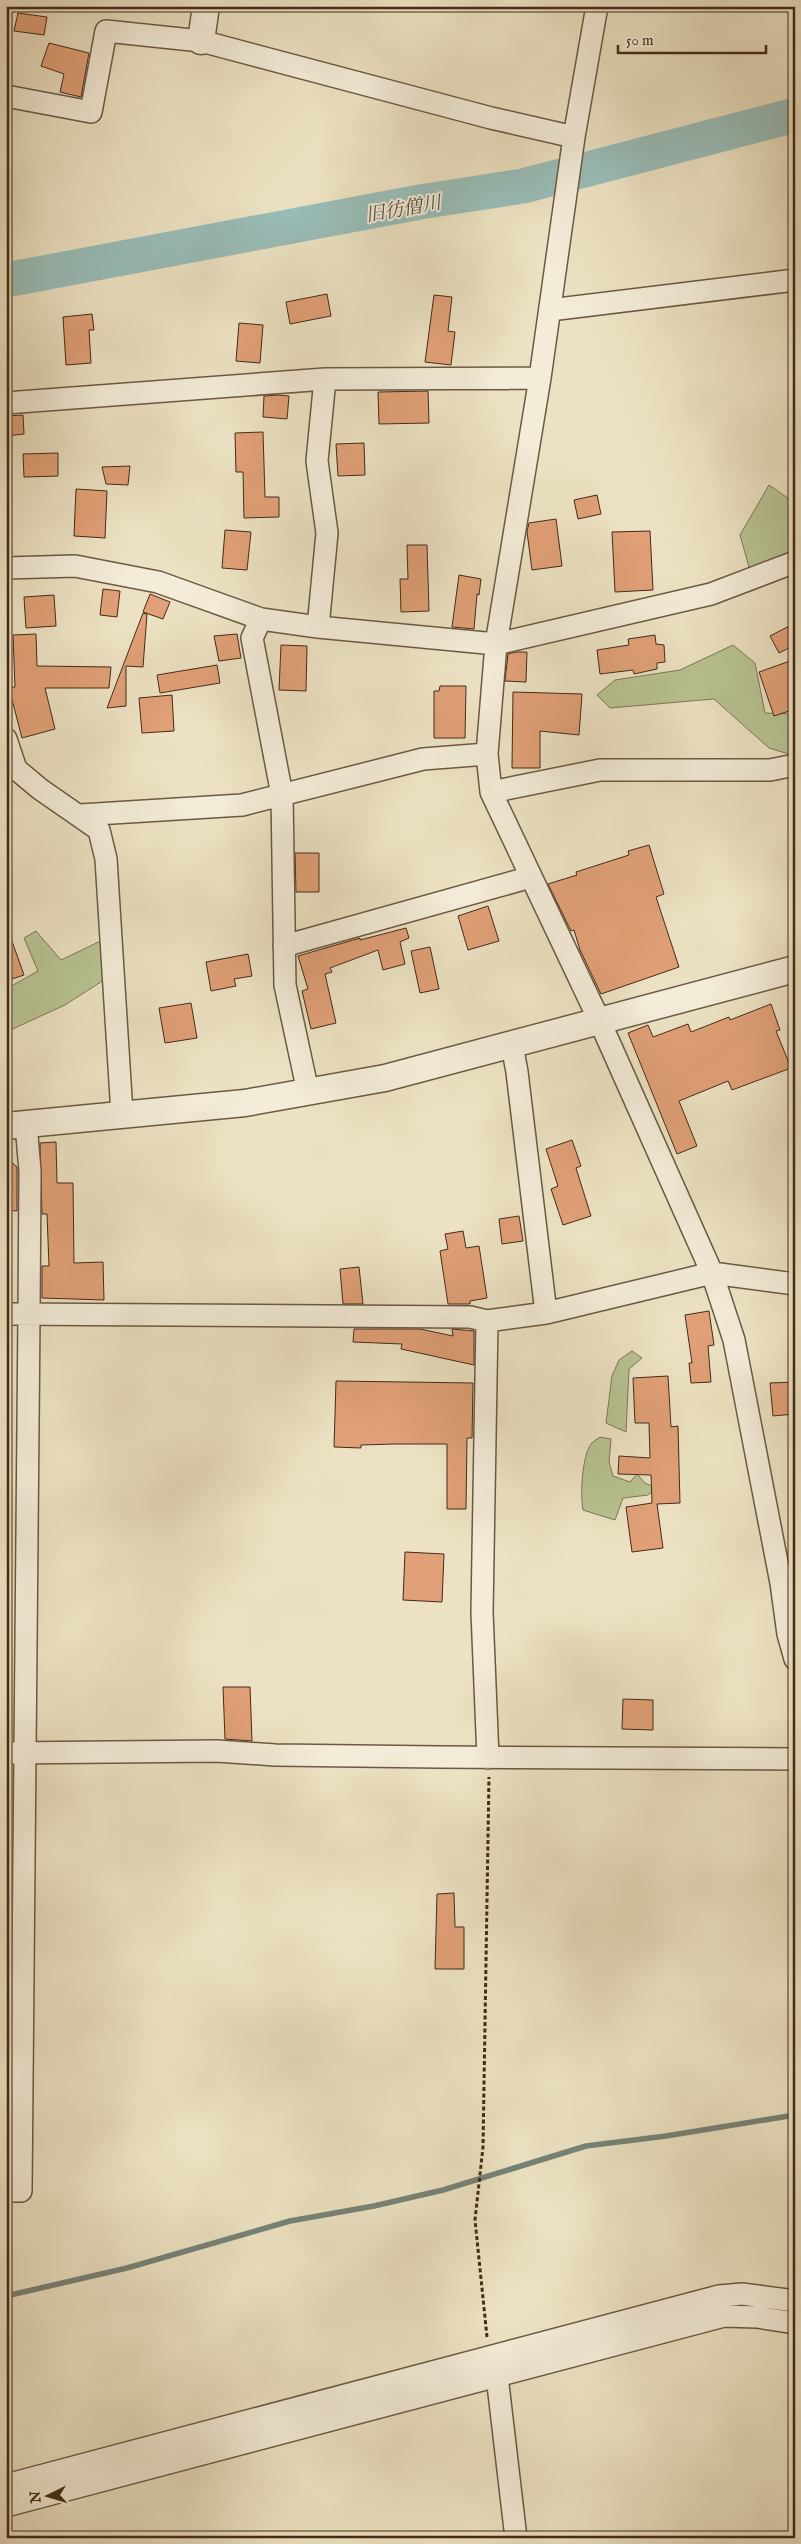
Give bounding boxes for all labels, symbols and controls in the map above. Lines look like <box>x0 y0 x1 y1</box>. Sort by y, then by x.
scale bar <box>618 22 766 54</box>
text: 50 m <box>626 31 654 50</box>
water label: 旧彷僧川 <box>364 191 445 228</box>
north arrow <box>22 2472 72 2522</box>
text: N <box>27 2490 46 2505</box>

